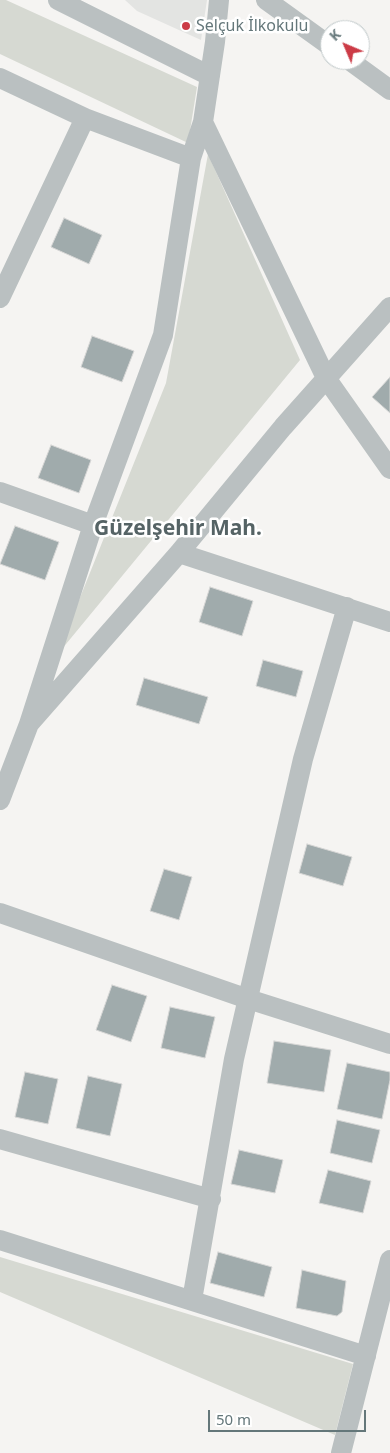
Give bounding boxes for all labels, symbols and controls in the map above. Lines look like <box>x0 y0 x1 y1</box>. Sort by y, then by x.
place label: Selçuk İlkokulu <box>196 16 308 36</box>
marker: Selçuk İlkokulu <box>180 20 192 32</box>
north arrow <box>320 20 370 70</box>
text: K <box>325 25 345 45</box>
district label: Güzelşehir Mah. <box>94 516 262 542</box>
scale bar <box>210 1400 368 1432</box>
text: 50 m <box>216 1409 251 1429</box>

